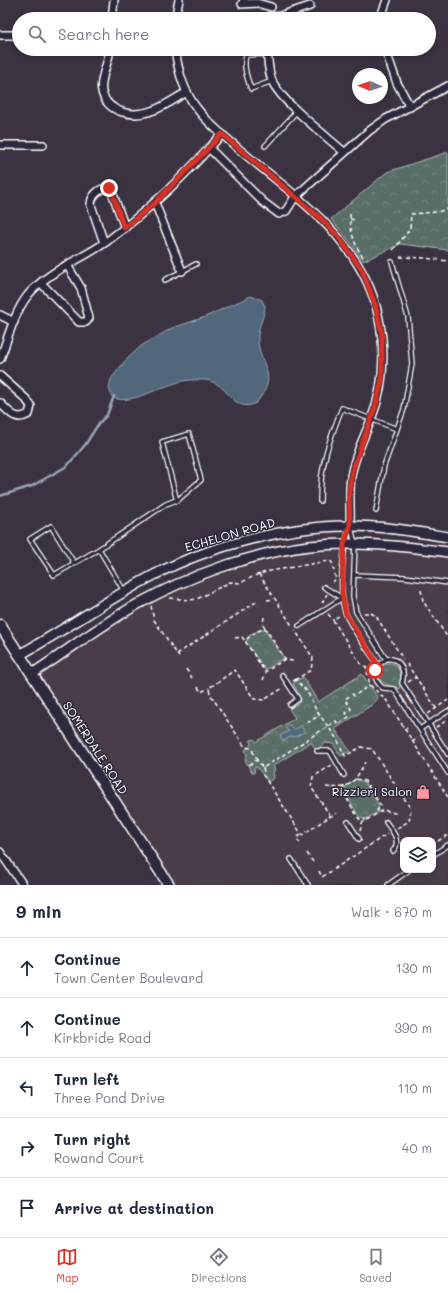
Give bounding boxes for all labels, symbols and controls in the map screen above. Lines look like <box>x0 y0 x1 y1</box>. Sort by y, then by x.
search box <box>12 12 436 56</box>
icon: search <box>26 23 48 45</box>
text: Search here <box>58 24 149 44</box>
north arrow <box>352 68 388 104</box>
route end <box>100 179 118 197</box>
street label: ECHELON ROAD <box>183 514 277 555</box>
route start <box>366 661 384 679</box>
street label: SOMERDALE ROAD <box>60 698 132 797</box>
place label: Rizzieri Salon <box>332 783 412 799</box>
shop icon: Rizzieri Salon <box>415 784 431 800</box>
map controls <box>400 837 436 873</box>
button: layers <box>400 837 436 873</box>
text: 9 min <box>16 900 61 922</box>
text: Walk · 670 m <box>351 903 432 920</box>
text: Continue <box>54 949 121 969</box>
icon: ahead <box>16 957 38 979</box>
text: 130 m <box>396 959 432 976</box>
text: Town Center Boulevard <box>54 969 203 986</box>
text: Continue <box>54 1009 121 1029</box>
icon: ahead <box>16 1017 38 1039</box>
text: 390 m <box>394 1019 432 1036</box>
text: Kirkbride Road <box>54 1029 151 1046</box>
text: Turn left <box>54 1069 119 1089</box>
icon: left <box>16 1077 38 1099</box>
text: 110 m <box>398 1079 432 1096</box>
text: Three Pond Drive <box>54 1089 165 1106</box>
text: Turn right <box>54 1129 131 1149</box>
icon: right <box>16 1137 38 1159</box>
text: 40 m <box>402 1139 432 1156</box>
text: Rowand Court <box>54 1149 144 1166</box>
icon: arrive <box>16 1197 38 1219</box>
text: Arrive at destination <box>54 1198 214 1218</box>
tab: Map <box>56 1246 79 1285</box>
tab: Directions <box>191 1246 247 1285</box>
tab: Saved <box>359 1246 392 1285</box>

